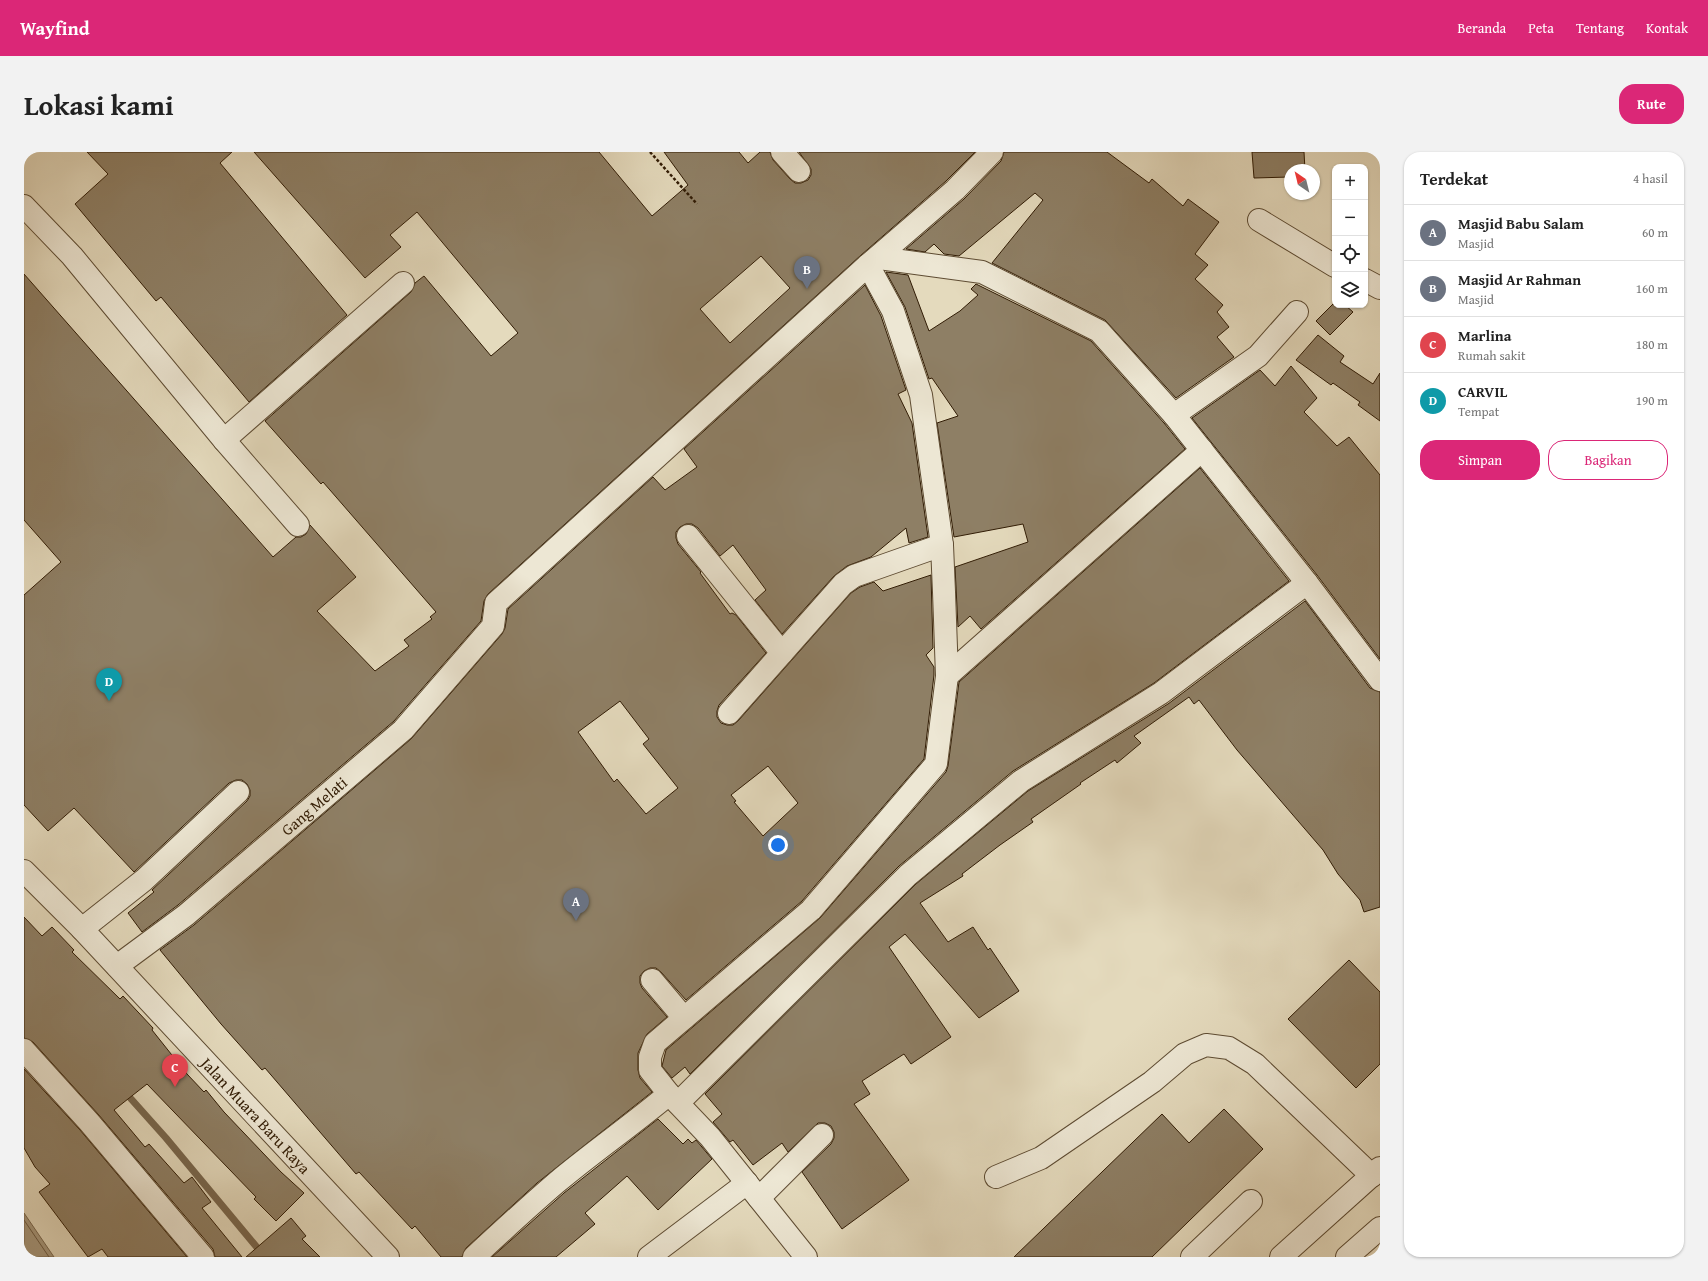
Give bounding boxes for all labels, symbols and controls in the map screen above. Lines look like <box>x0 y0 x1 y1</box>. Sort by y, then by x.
text: Wayfind <box>20 14 90 42</box>
text: Beranda <box>1458 18 1506 38</box>
text: Peta <box>1528 18 1554 38</box>
text: Tentang <box>1576 18 1624 38</box>
text: Kontak <box>1646 18 1688 38</box>
text: Lokasi kami <box>24 84 174 125</box>
button: Rute <box>1619 84 1684 124</box>
north arrow <box>1284 164 1320 200</box>
map controls <box>1332 164 1368 308</box>
button: + <box>1332 164 1368 200</box>
text: Terdekat <box>1420 166 1488 191</box>
text: 4 hasil <box>1633 169 1668 188</box>
button: − <box>1332 200 1368 236</box>
text: Masjid Babu Salam <box>1458 213 1584 234</box>
text: A <box>1429 223 1437 242</box>
text: 60 m <box>1642 223 1668 242</box>
text: Masjid <box>1458 234 1494 253</box>
button: locate <box>1332 236 1368 272</box>
pin: B <box>794 256 820 289</box>
text: Masjid Ar Rahman <box>1458 269 1581 290</box>
button: layers <box>1332 272 1368 308</box>
text: B <box>1429 279 1437 298</box>
text: 160 m <box>1636 279 1668 298</box>
text: Masjid <box>1458 290 1494 309</box>
text: Marlina <box>1458 325 1511 346</box>
text: C <box>1429 335 1437 354</box>
text: 180 m <box>1636 335 1668 354</box>
text: Rumah sakit <box>1458 346 1526 365</box>
text: CARVIL <box>1458 381 1507 402</box>
text: D <box>1429 391 1437 410</box>
text: 190 m <box>1636 391 1668 410</box>
text: Tempat <box>1458 402 1499 421</box>
button: Simpan <box>1420 440 1540 480</box>
button: Bagikan <box>1548 440 1668 480</box>
pin: D <box>96 668 122 701</box>
street label: Gang Melati <box>276 770 353 841</box>
your location <box>768 835 788 855</box>
pin: A <box>563 888 589 921</box>
street label: Jalan Muara Baru Raya <box>194 1050 317 1179</box>
pin: C <box>162 1054 188 1087</box>

